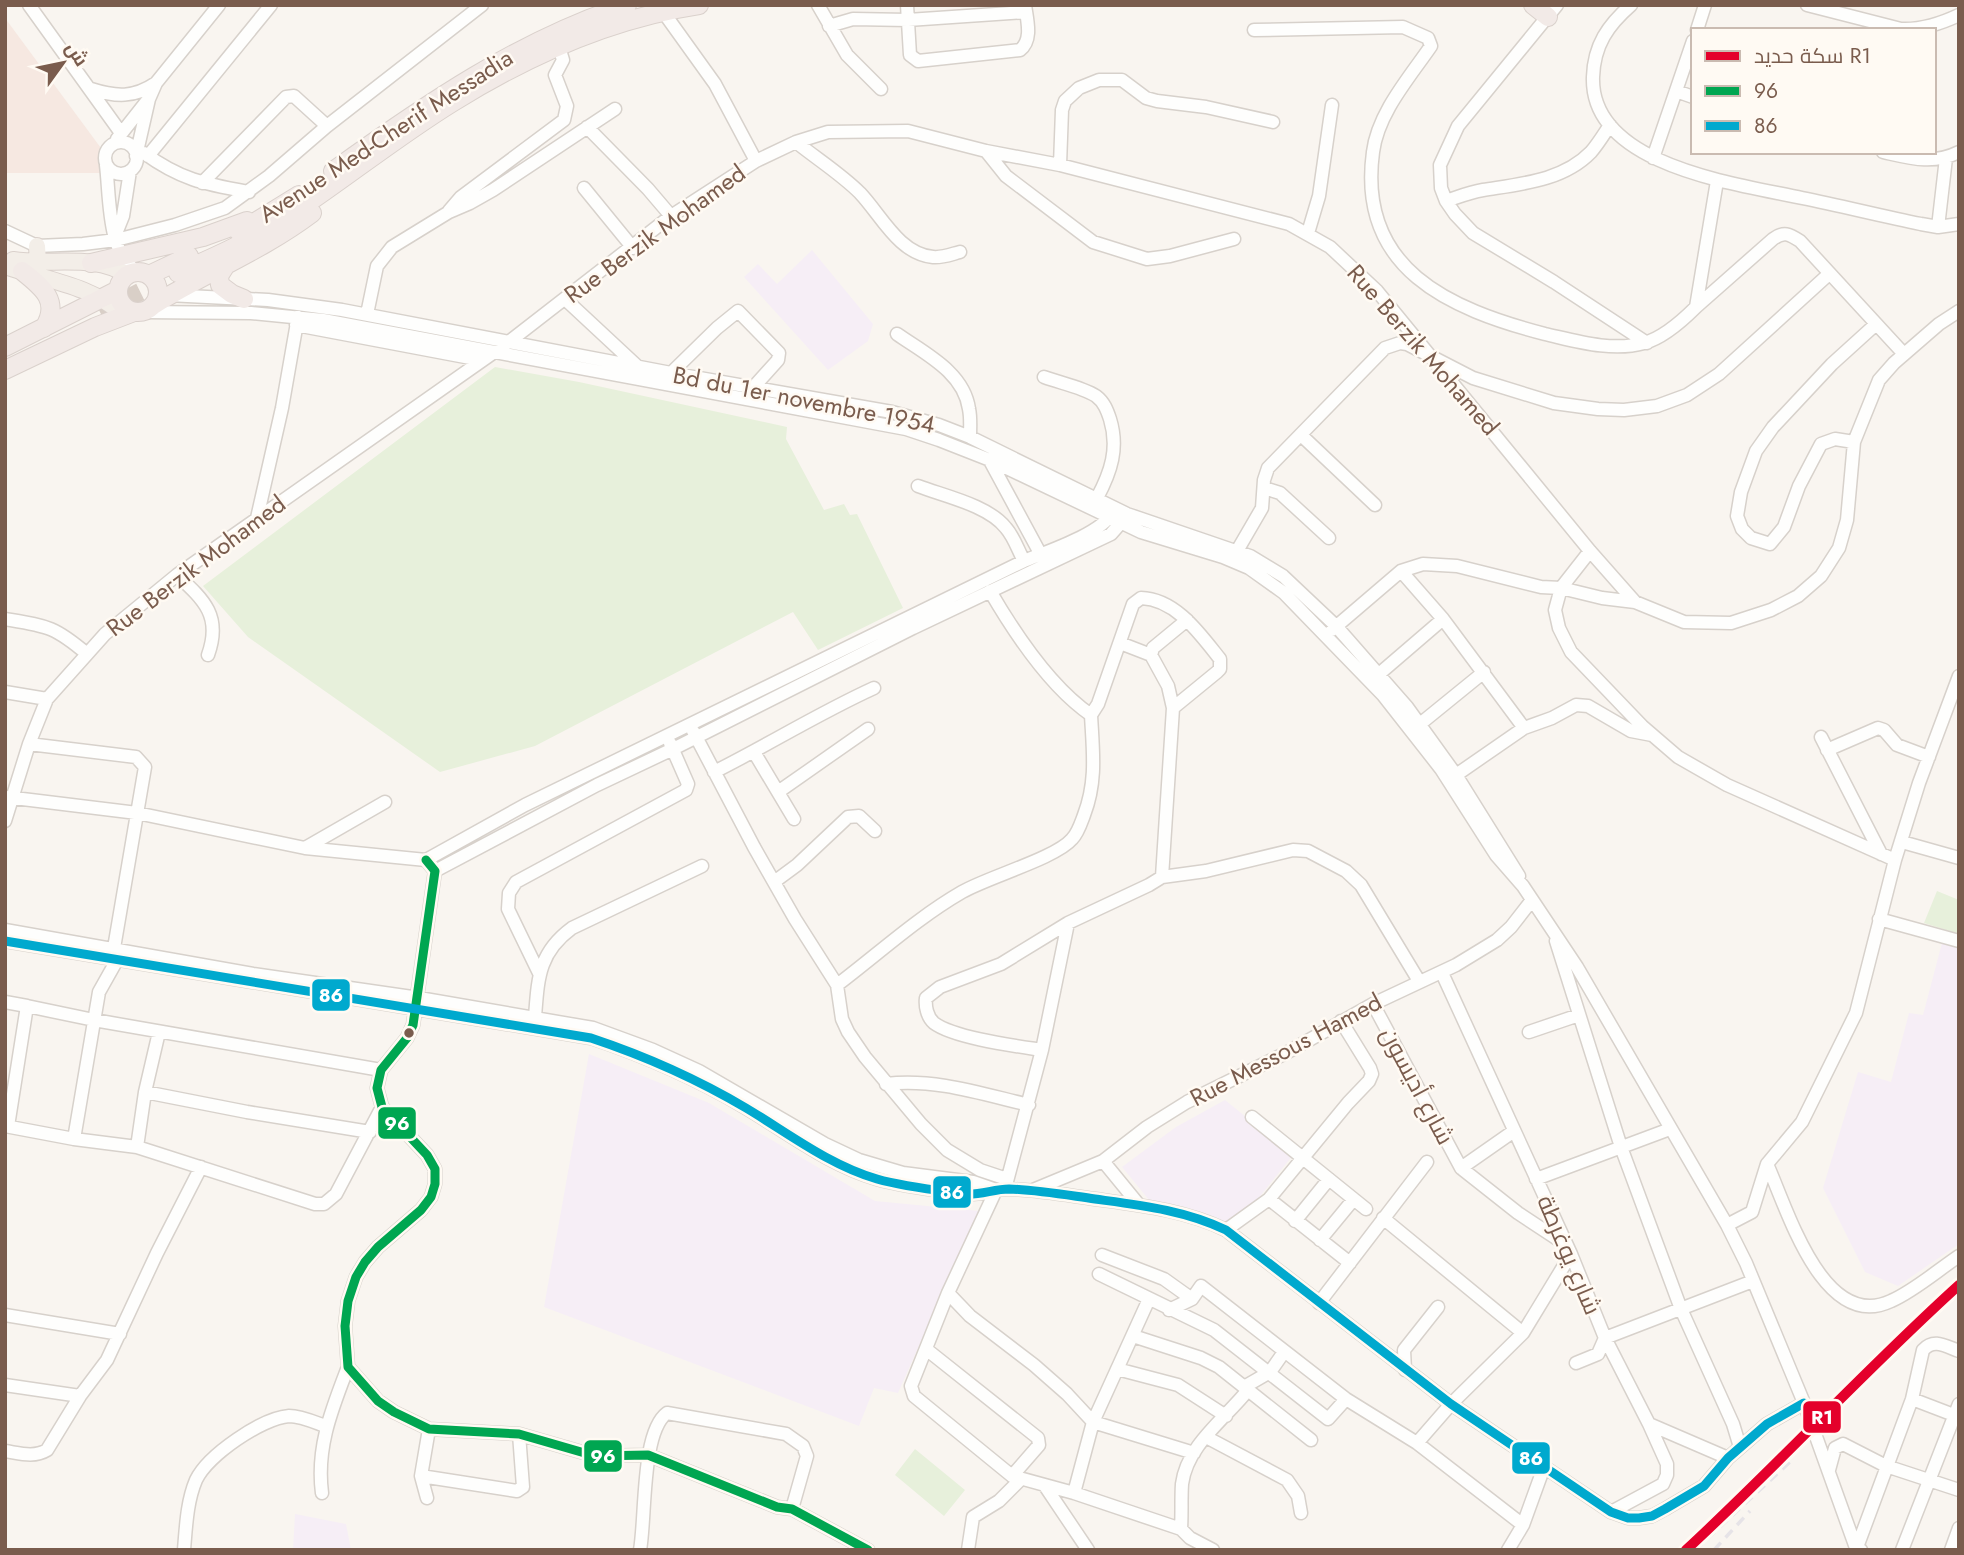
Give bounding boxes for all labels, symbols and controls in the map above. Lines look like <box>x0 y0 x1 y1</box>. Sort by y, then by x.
north arrow <box>28 28 98 98</box>
legend <box>1691 28 1936 154</box>
text: ش <box>59 36 95 72</box>
street label: Avenue Med-Cherif Messadia <box>252 40 520 231</box>
text: سكة حديد R1 <box>1754 41 1871 71</box>
text: 96 <box>1754 76 1778 106</box>
text: 86 <box>1754 111 1778 141</box>
street label: Rue Berzik Mohamed <box>557 156 753 311</box>
street label: Rue Berzik Mohamed <box>1339 256 1508 443</box>
street label: Bd du 1er novembre 1954 <box>670 357 938 442</box>
street label: Rue Berzik Mohamed <box>99 486 293 645</box>
line badge: 86 <box>311 978 351 1012</box>
text: 86 <box>319 982 343 1009</box>
street label: Rue Messous Hamed <box>1184 984 1388 1115</box>
street label: شارع أديسون <box>1372 1021 1463 1151</box>
unlabelled marker <box>402 1026 416 1040</box>
line badge: 96 <box>377 1106 417 1140</box>
text: 96 <box>384 1110 410 1137</box>
line badge: 86 <box>932 1175 972 1209</box>
text: 86 <box>940 1179 964 1206</box>
street label: شارع يوغرطة <box>1529 1189 1610 1320</box>
line badge: R1 <box>1802 1400 1842 1434</box>
text: R1 <box>1811 1404 1833 1431</box>
line badge: 96 <box>583 1439 623 1473</box>
line badge: 86 <box>1511 1441 1551 1475</box>
text: 96 <box>590 1443 616 1470</box>
text: 86 <box>1519 1445 1543 1472</box>

